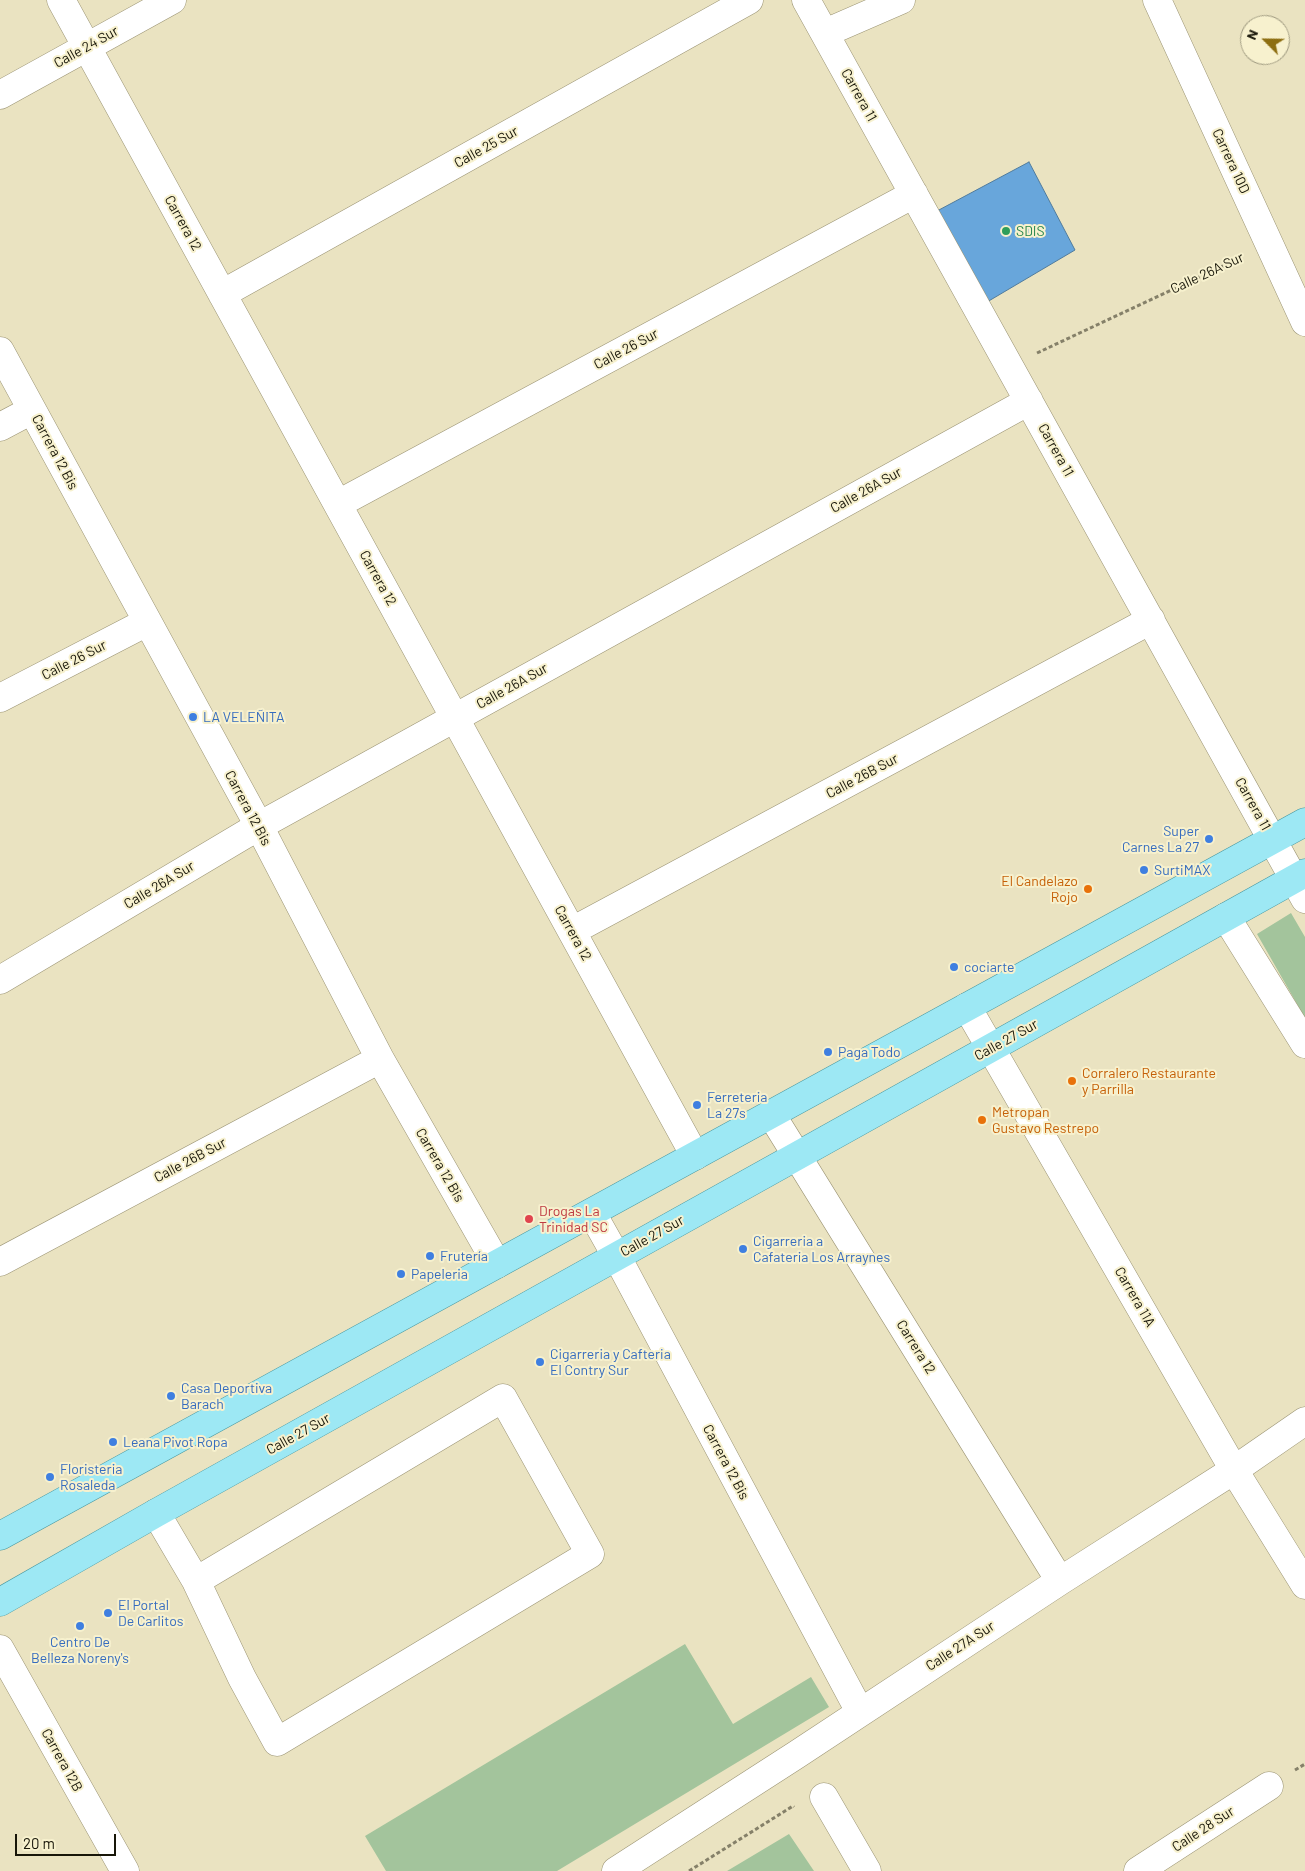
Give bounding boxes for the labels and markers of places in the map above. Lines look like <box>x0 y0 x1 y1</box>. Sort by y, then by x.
place label: SDIS <box>1016 223 1045 239</box>
marker: SDIS <box>1000 225 1012 237</box>
place label: LA VELEÑITA <box>203 709 285 725</box>
marker: LA VELEÑITA <box>187 711 199 723</box>
place label: Super Carnes La 27 <box>1122 823 1199 856</box>
marker: Super Carnes La 27 <box>1203 833 1215 845</box>
place label: SurtiMAX <box>1154 862 1210 878</box>
marker: SurtiMAX <box>1138 864 1150 876</box>
place label: El Candelazo Rojo <box>1001 873 1078 906</box>
marker: El Candelazo Rojo <box>1082 883 1094 895</box>
place label: cociarte <box>964 959 1015 975</box>
marker: cociarte <box>948 961 960 973</box>
place label: Paga Todo <box>838 1044 901 1060</box>
marker: Paga Todo <box>822 1046 834 1058</box>
place label: Corralero Restaurante y Parrilla <box>1082 1065 1216 1098</box>
marker: Corralero Restaurante y Parrilla <box>1066 1075 1078 1087</box>
place label: Ferreteria La 27s <box>707 1089 768 1122</box>
marker: Ferreteria La 27s <box>691 1099 703 1111</box>
place label: Metropan Gustavo Restrepo <box>992 1104 1099 1136</box>
marker: Metropan Gustavo Restrepo <box>976 1114 988 1126</box>
place label: Drogas La Trinidad SC <box>539 1203 608 1236</box>
marker: Drogas La Trinidad SC <box>523 1213 535 1225</box>
place label: Cigarreria a Cafateria Los Arraynes <box>753 1233 890 1266</box>
marker: Cigarreria a Cafateria Los Arraynes <box>737 1243 749 1255</box>
place label: Frutería <box>440 1248 488 1264</box>
marker: Frutería <box>424 1250 436 1262</box>
place label: Papeleria <box>411 1266 468 1282</box>
marker: Papeleria <box>395 1268 407 1280</box>
place label: Cigarreria y Cafteria El Contry Sur <box>550 1346 671 1378</box>
marker: Cigarreria y Cafteria El Contry Sur <box>534 1356 546 1368</box>
place label: Casa Deportiva Barach <box>181 1380 272 1412</box>
marker: Casa Deportiva Barach <box>165 1390 177 1402</box>
place label: Leana Pivot Ropa <box>123 1434 228 1450</box>
marker: Leana Pivot Ropa <box>107 1436 119 1448</box>
place label: Floristeria Rosaleda <box>60 1461 122 1494</box>
marker: Floristeria Rosaleda <box>44 1471 56 1483</box>
place label: El Portal De Carlitos <box>118 1597 184 1630</box>
marker: El Portal De Carlitos <box>102 1607 114 1619</box>
marker: Centro De Belleza Noreny's <box>74 1620 86 1632</box>
place label: Centro De Belleza Noreny's <box>31 1634 129 1666</box>

